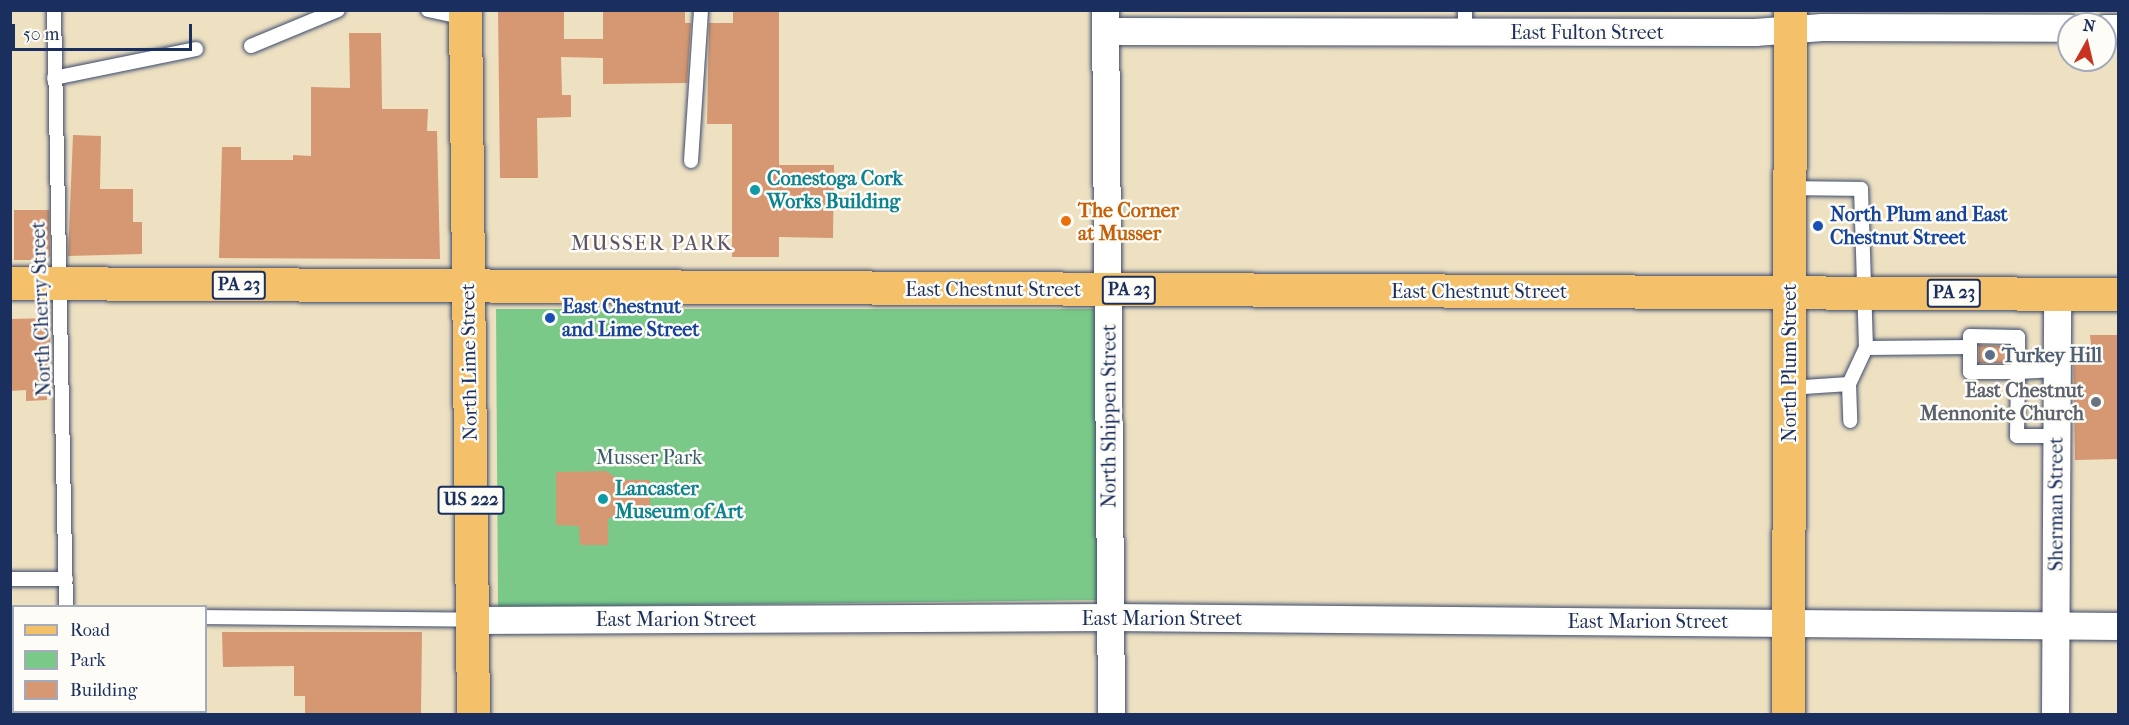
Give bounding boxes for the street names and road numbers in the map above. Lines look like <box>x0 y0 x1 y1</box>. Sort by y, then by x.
street label: East Fulton Street <box>1510 20 1664 44</box>
street label: North Cherry Street <box>26 221 56 397</box>
road number: PA 23 <box>210 270 268 300</box>
road number: PA 23 <box>1100 275 1158 305</box>
street label: East Chestnut Street <box>905 277 1081 301</box>
road number: PA 23 <box>1926 278 1982 308</box>
street label: East Chestnut Street <box>1391 279 1567 303</box>
street label: North Lime Street <box>456 283 482 441</box>
street label: North Plum Street <box>1777 284 1801 442</box>
street label: North Shippen Street <box>1097 324 1121 508</box>
street label: Sherman Street <box>2044 437 2068 571</box>
road number: US 222 <box>436 485 506 515</box>
street label: East Marion Street <box>1082 606 1242 630</box>
street label: East Marion Street <box>596 607 756 631</box>
street label: East Marion Street <box>1568 609 1728 633</box>

